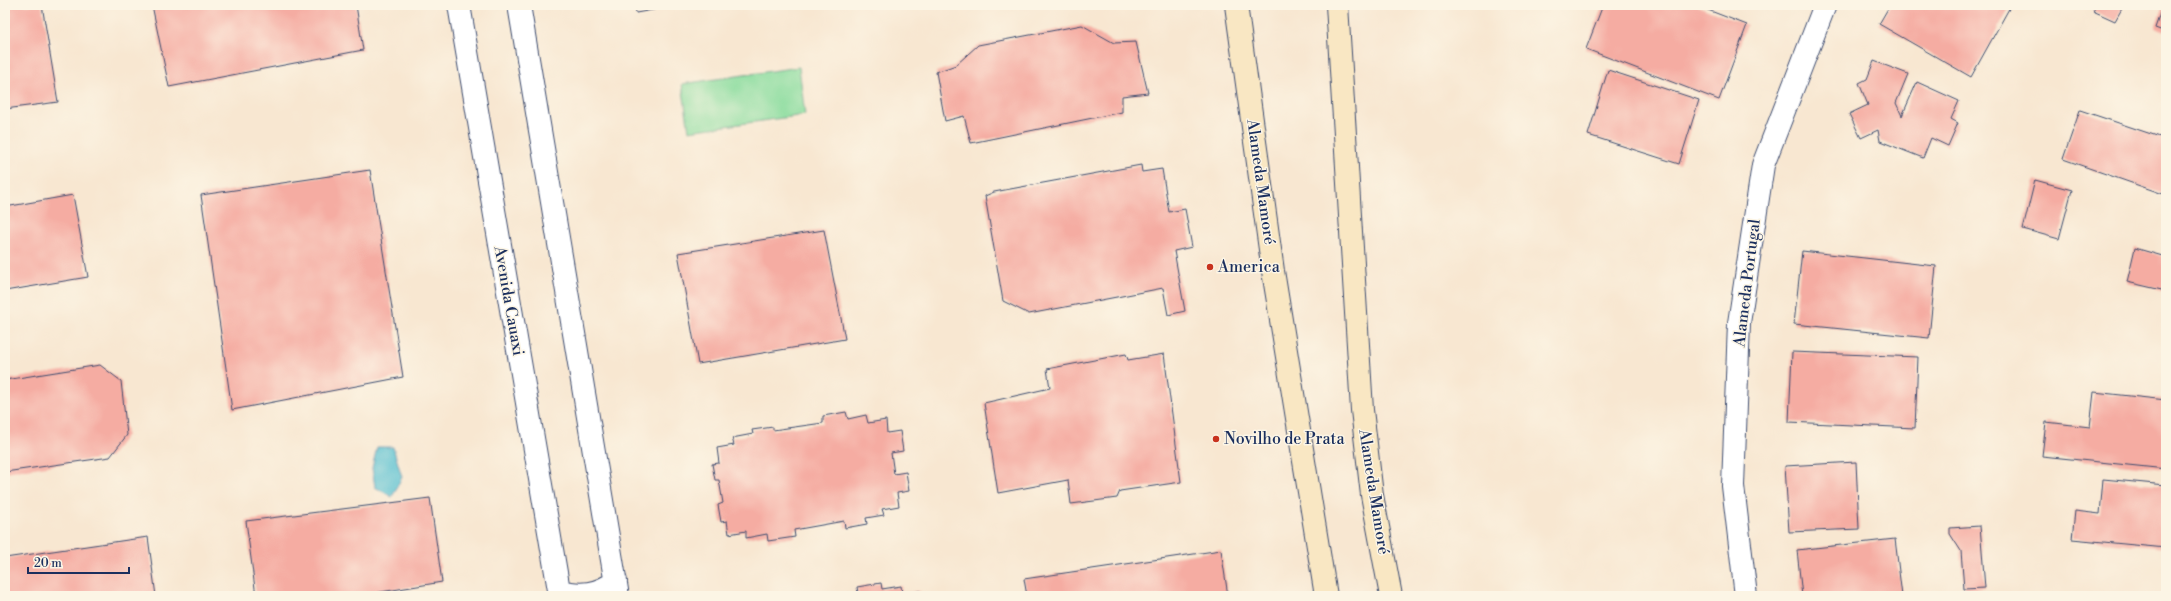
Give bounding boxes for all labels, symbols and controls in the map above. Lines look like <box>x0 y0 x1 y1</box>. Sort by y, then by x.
street label: Alameda Mamoré <box>1242 117 1280 246</box>
street label: Alameda Portugal <box>1729 218 1765 349</box>
street label: Avenida Cauaxi <box>489 244 528 357</box>
place label: America <box>1217 257 1281 277</box>
marker: America <box>1205 262 1215 272</box>
street label: Alameda Mamoré <box>1354 427 1394 556</box>
place label: Novilho de Prata <box>1224 429 1345 449</box>
marker: Novilho de Prata <box>1211 434 1221 444</box>
scale bar <box>28 549 129 575</box>
text: 20 m <box>34 556 62 571</box>

